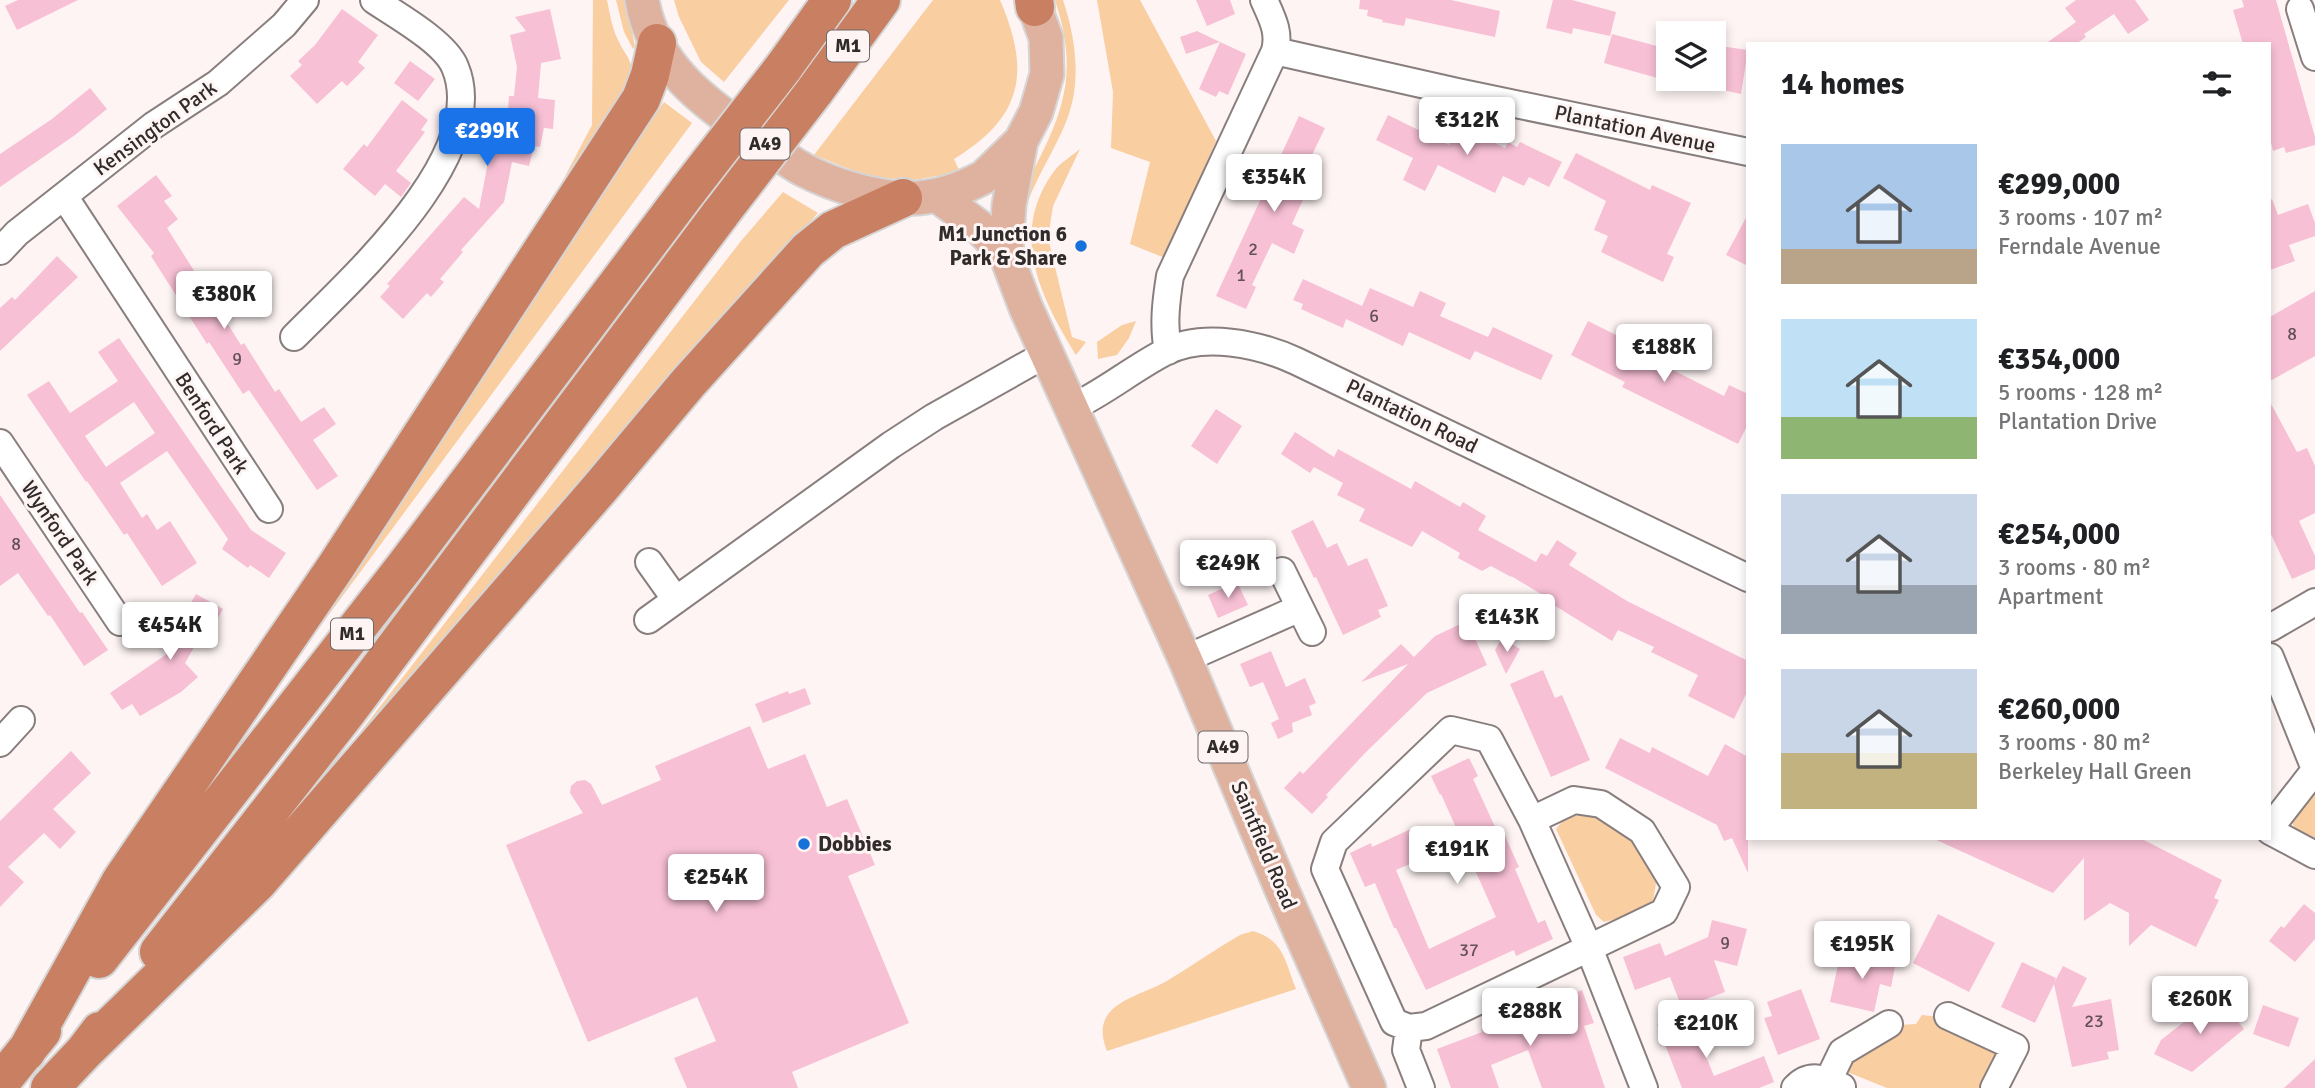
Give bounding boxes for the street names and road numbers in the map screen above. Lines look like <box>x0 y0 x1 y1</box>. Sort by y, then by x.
road number: M1 <box>827 30 869 61</box>
street label: Kensington Park <box>88 74 222 181</box>
street label: Plantation Avenue <box>1552 99 1718 159</box>
road number: A49 <box>740 128 790 160</box>
street label: Benford Park <box>169 367 255 479</box>
street label: Plantation Road <box>1342 373 1482 459</box>
street label: Wynford Park <box>16 476 105 591</box>
road number: M1 <box>331 618 373 650</box>
road number: A49 <box>1198 732 1248 762</box>
street label: Saintfield Road <box>1225 777 1303 913</box>

